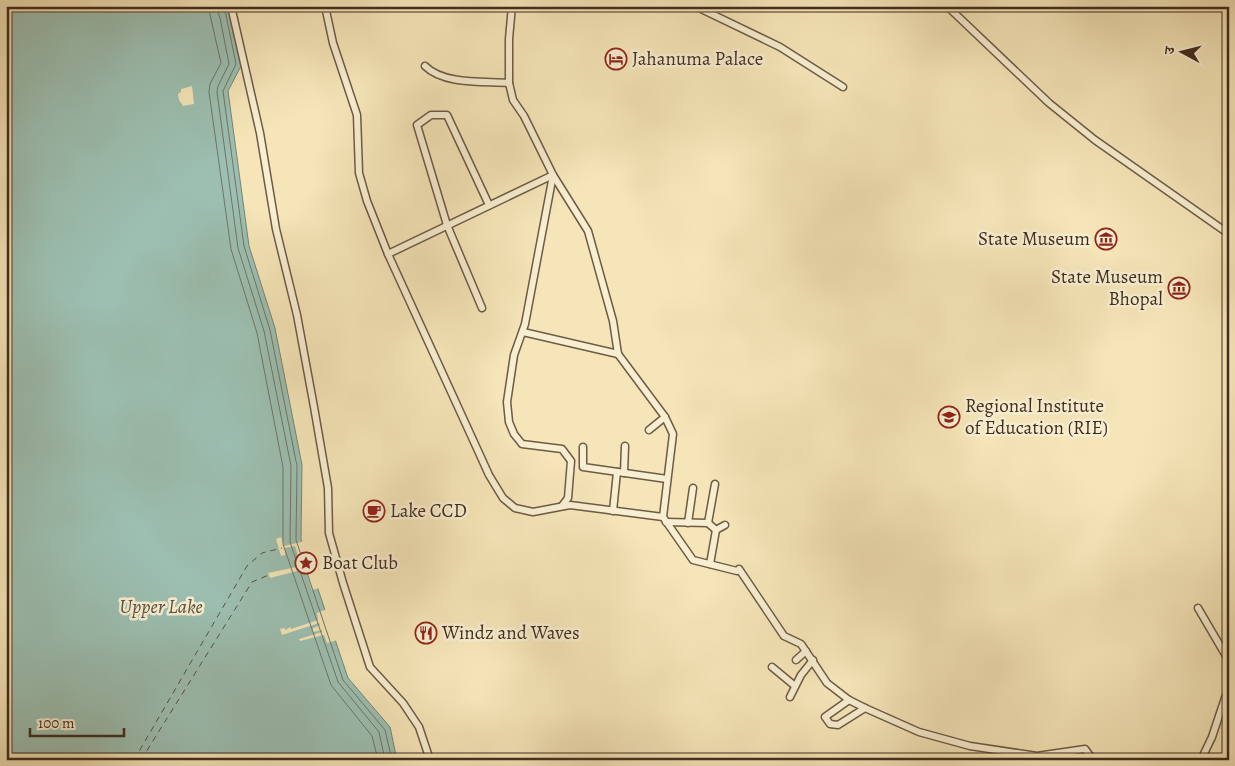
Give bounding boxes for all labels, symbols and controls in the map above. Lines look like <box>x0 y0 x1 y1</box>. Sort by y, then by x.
north arrow <box>1158 28 1208 78</box>
text: उ <box>1160 45 1180 56</box>
place label: Jahanuma Palace <box>632 46 763 72</box>
hotel icon: Jahanuma Palace <box>604 47 628 71</box>
place label: State Museum <box>978 226 1090 252</box>
museum icon: State Museum <box>1094 227 1118 251</box>
place label: State Museum Bhopal <box>1051 264 1163 312</box>
museum icon: State Museum Bhopal <box>1167 276 1191 300</box>
place label: Regional Institute of Education (RIE) <box>965 393 1108 441</box>
school or university icon: Regional Institute of Education (RIE) <box>937 405 961 429</box>
place label: Lake CCD <box>390 498 467 524</box>
cafe icon: Lake CCD <box>362 499 386 523</box>
place label: Boat Club <box>322 550 398 576</box>
place icon: Boat Club <box>294 551 318 575</box>
water label: Upper Lake <box>119 593 203 620</box>
place label: Windz and Waves <box>441 620 580 646</box>
restaurant icon: Windz and Waves <box>414 621 438 645</box>
scale bar <box>30 706 124 738</box>
text: 100 m <box>38 713 75 733</box>

